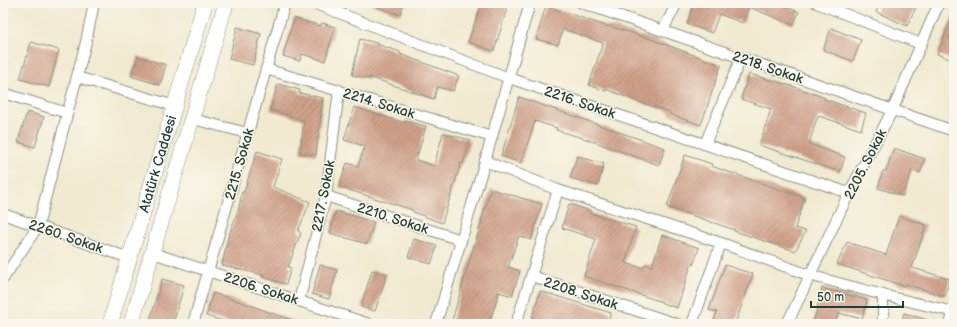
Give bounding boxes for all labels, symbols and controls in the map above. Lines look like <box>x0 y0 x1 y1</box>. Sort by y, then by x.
street label: 2218. Sokak <box>730 47 806 88</box>
street label: 2216. Sokak <box>542 82 618 123</box>
street label: 2214. Sokak <box>341 84 417 123</box>
street label: Atatürk Caddesi <box>135 113 180 215</box>
street label: 2215. Sokak <box>221 126 258 202</box>
street label: 2205. Sokak <box>840 126 891 202</box>
street label: 2217. Sokak <box>308 159 339 233</box>
street label: 2210. Sokak <box>355 199 431 238</box>
street label: 2260. Sokak <box>26 216 105 257</box>
street label: 2206. Sokak <box>221 268 300 309</box>
street label: 2208. Sokak <box>542 273 620 313</box>
scale bar <box>811 283 903 309</box>
text: 50 m <box>817 290 844 305</box>

